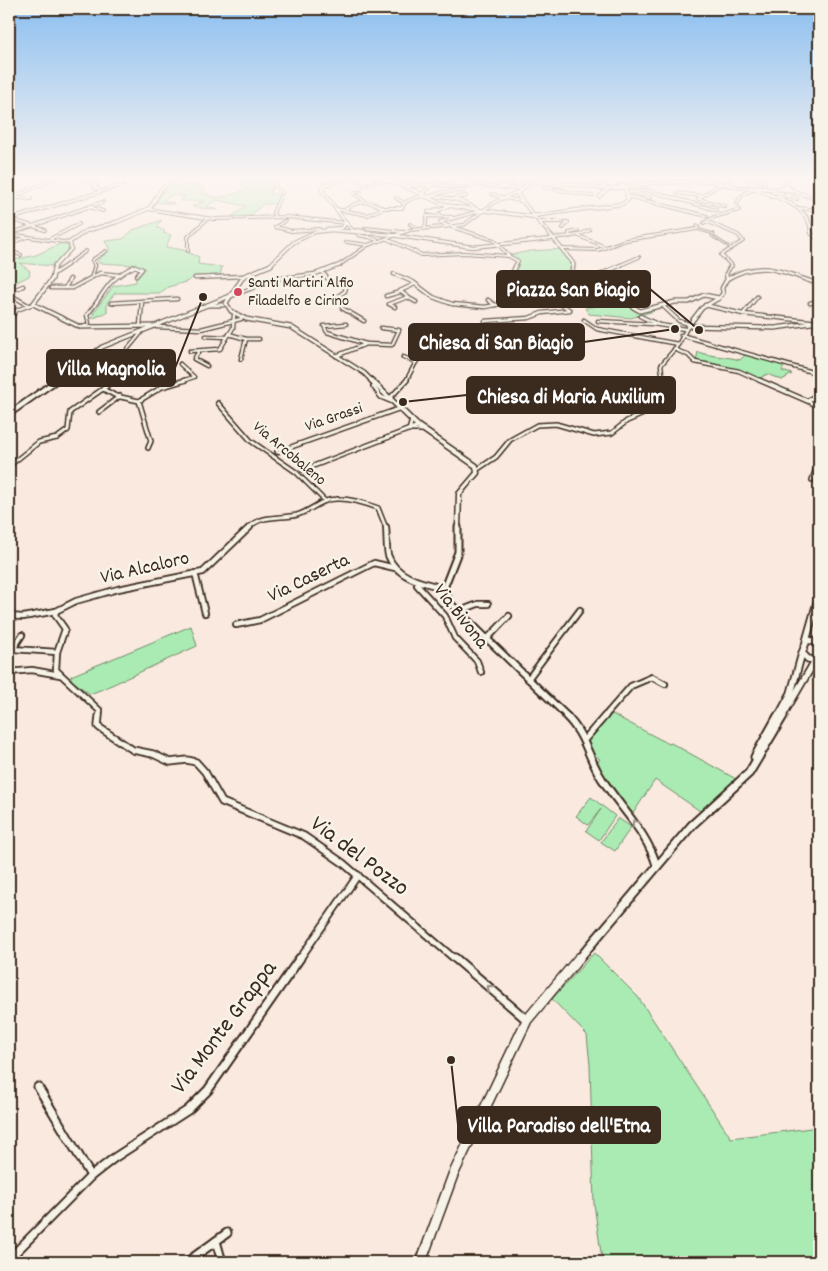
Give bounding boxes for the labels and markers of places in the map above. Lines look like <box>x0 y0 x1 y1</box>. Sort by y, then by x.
callout: Piazza San Biagio <box>497 271 650 307</box>
place label: Santi Martiri Alfio Filadelfo e Cirino <box>248 272 354 313</box>
marker: Santi Martiri Alfio Filadelfo e Cirino <box>232 286 244 298</box>
callout: Chiesa di San Biagio <box>409 324 584 360</box>
callout: Villa Magnolia <box>47 350 175 386</box>
callout: Chiesa di Maria Auxilium <box>467 377 675 413</box>
callout: Villa Paradiso dell'Etna <box>458 1107 660 1143</box>

